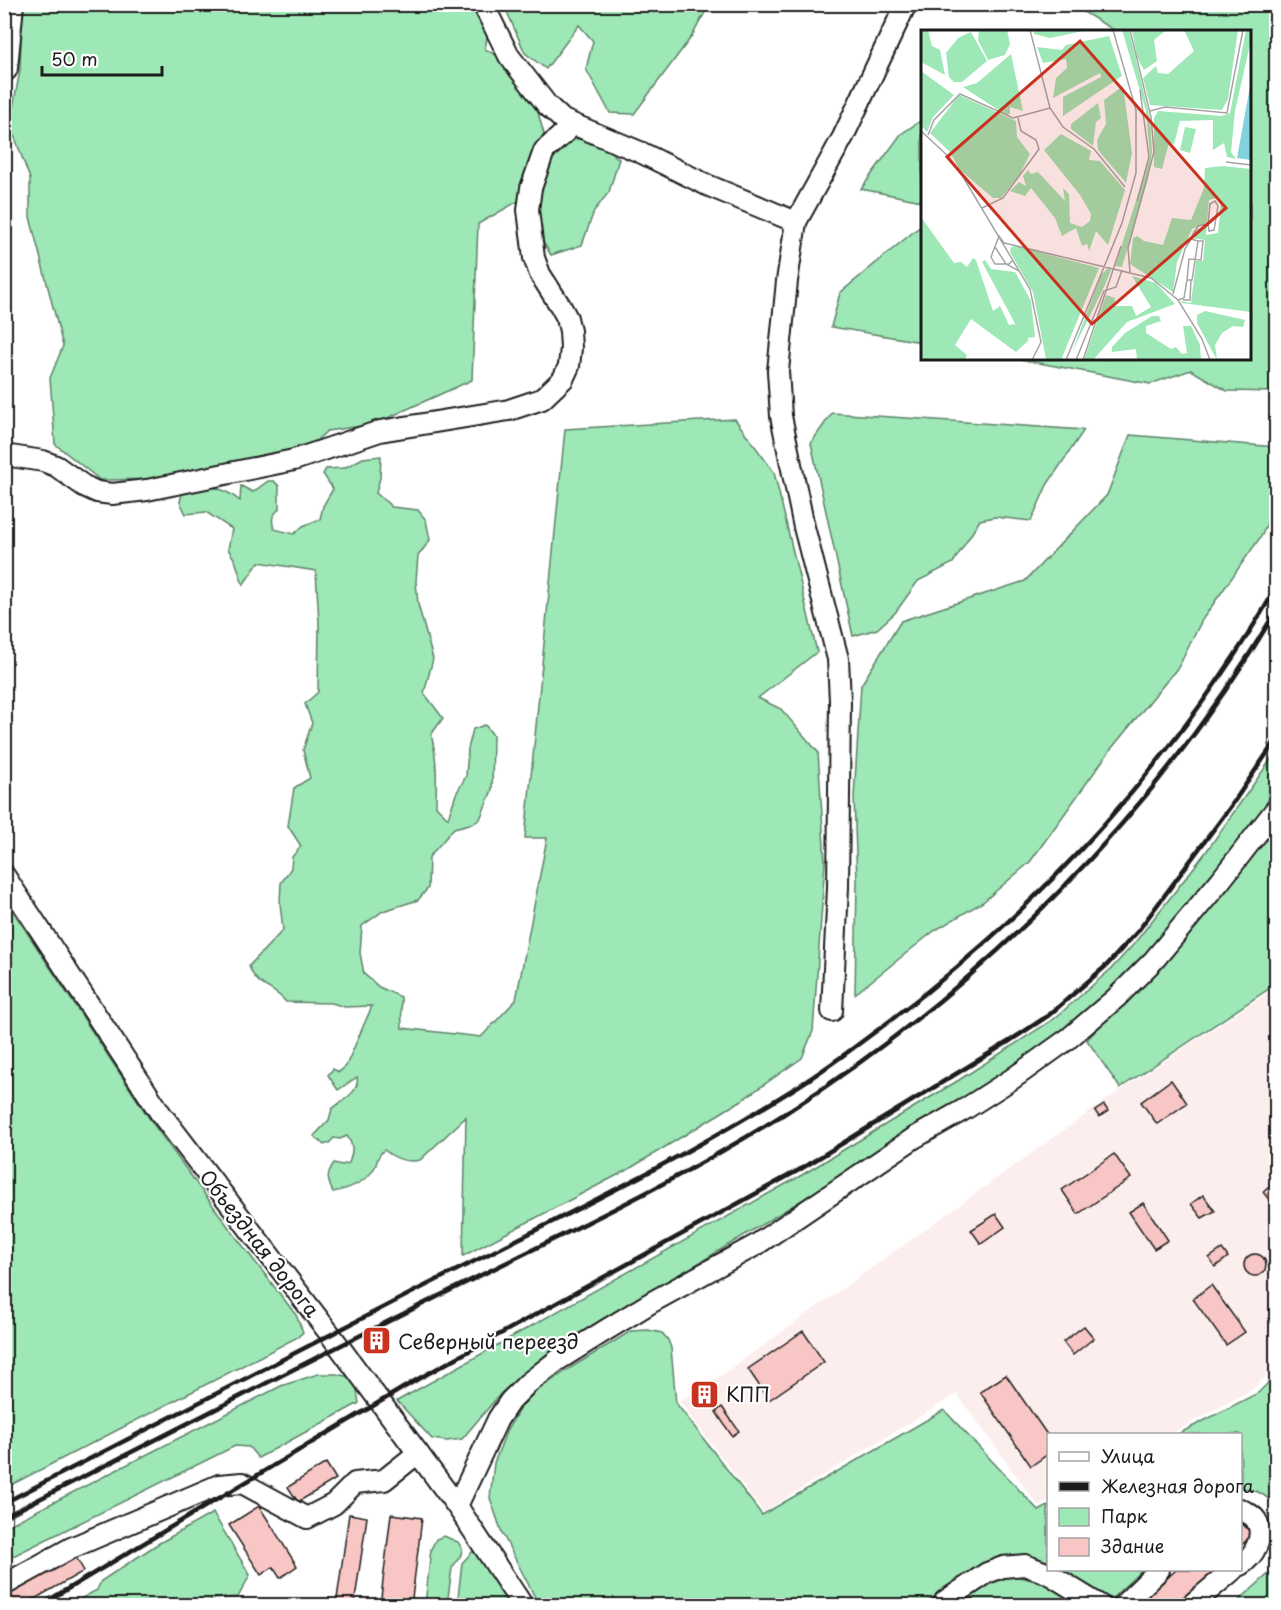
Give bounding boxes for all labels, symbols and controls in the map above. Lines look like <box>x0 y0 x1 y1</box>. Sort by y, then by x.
inset map <box>921 30 1251 360</box>
scale bar <box>42 39 162 77</box>
text: 50 m <box>51 45 98 72</box>
street label: Объездная дорога <box>193 1163 328 1324</box>
building icon: Северный переезд <box>361 1325 393 1357</box>
place label: Северный переезд <box>398 1326 579 1356</box>
building icon: КПП <box>689 1378 721 1410</box>
place label: КПП <box>726 1379 770 1409</box>
legend <box>1047 1433 1242 1571</box>
text: Улица <box>1101 1442 1155 1469</box>
text: Железная дорога <box>1101 1472 1255 1499</box>
text: Парк <box>1101 1502 1148 1529</box>
text: Здание <box>1101 1532 1164 1559</box>

